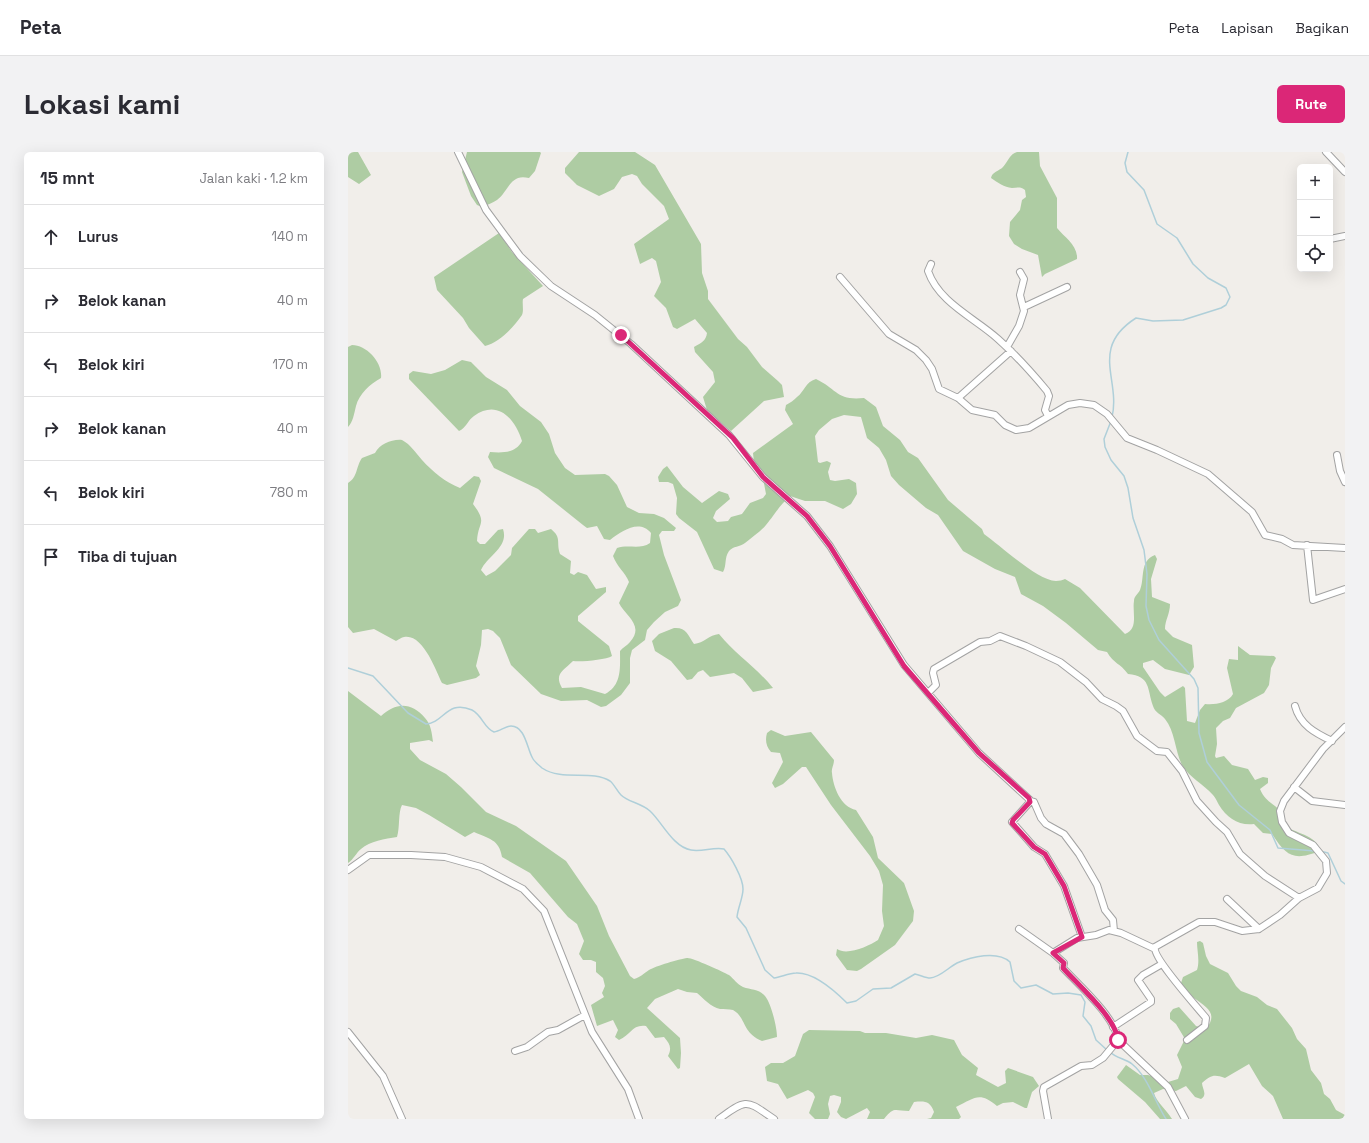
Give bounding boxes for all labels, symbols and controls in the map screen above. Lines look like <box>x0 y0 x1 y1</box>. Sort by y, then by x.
text: Peta <box>20 15 62 40</box>
text: Peta <box>1169 19 1199 37</box>
text: Lapisan <box>1221 19 1273 37</box>
text: Bagikan <box>1295 19 1349 37</box>
button: Rute <box>1277 85 1345 123</box>
text: Lokasi kami <box>24 86 180 122</box>
map controls <box>1297 164 1333 272</box>
button: + <box>1297 164 1333 200</box>
text: 15 mnt <box>40 167 95 189</box>
text: Jalan kaki · 1.2 km <box>199 170 308 187</box>
button: − <box>1297 200 1333 236</box>
icon: ahead <box>40 226 62 248</box>
text: Lurus <box>78 227 118 246</box>
text: 140 m <box>272 228 308 245</box>
button: locate <box>1297 236 1333 272</box>
icon: right <box>40 290 62 312</box>
text: Belok kanan <box>78 291 166 310</box>
text: 40 m <box>277 292 308 309</box>
route end <box>612 326 630 344</box>
icon: left <box>40 354 62 376</box>
text: Belok kiri <box>78 355 144 374</box>
text: 170 m <box>272 356 308 373</box>
icon: right <box>40 418 62 440</box>
text: Belok kanan <box>78 419 166 438</box>
text: 40 m <box>277 420 308 437</box>
icon: left <box>40 482 62 504</box>
text: Belok kiri <box>78 483 144 502</box>
text: 780 m <box>270 484 308 501</box>
icon: arrive <box>40 546 62 568</box>
text: Tiba di tujuan <box>78 547 177 566</box>
route start <box>1109 1031 1127 1049</box>

